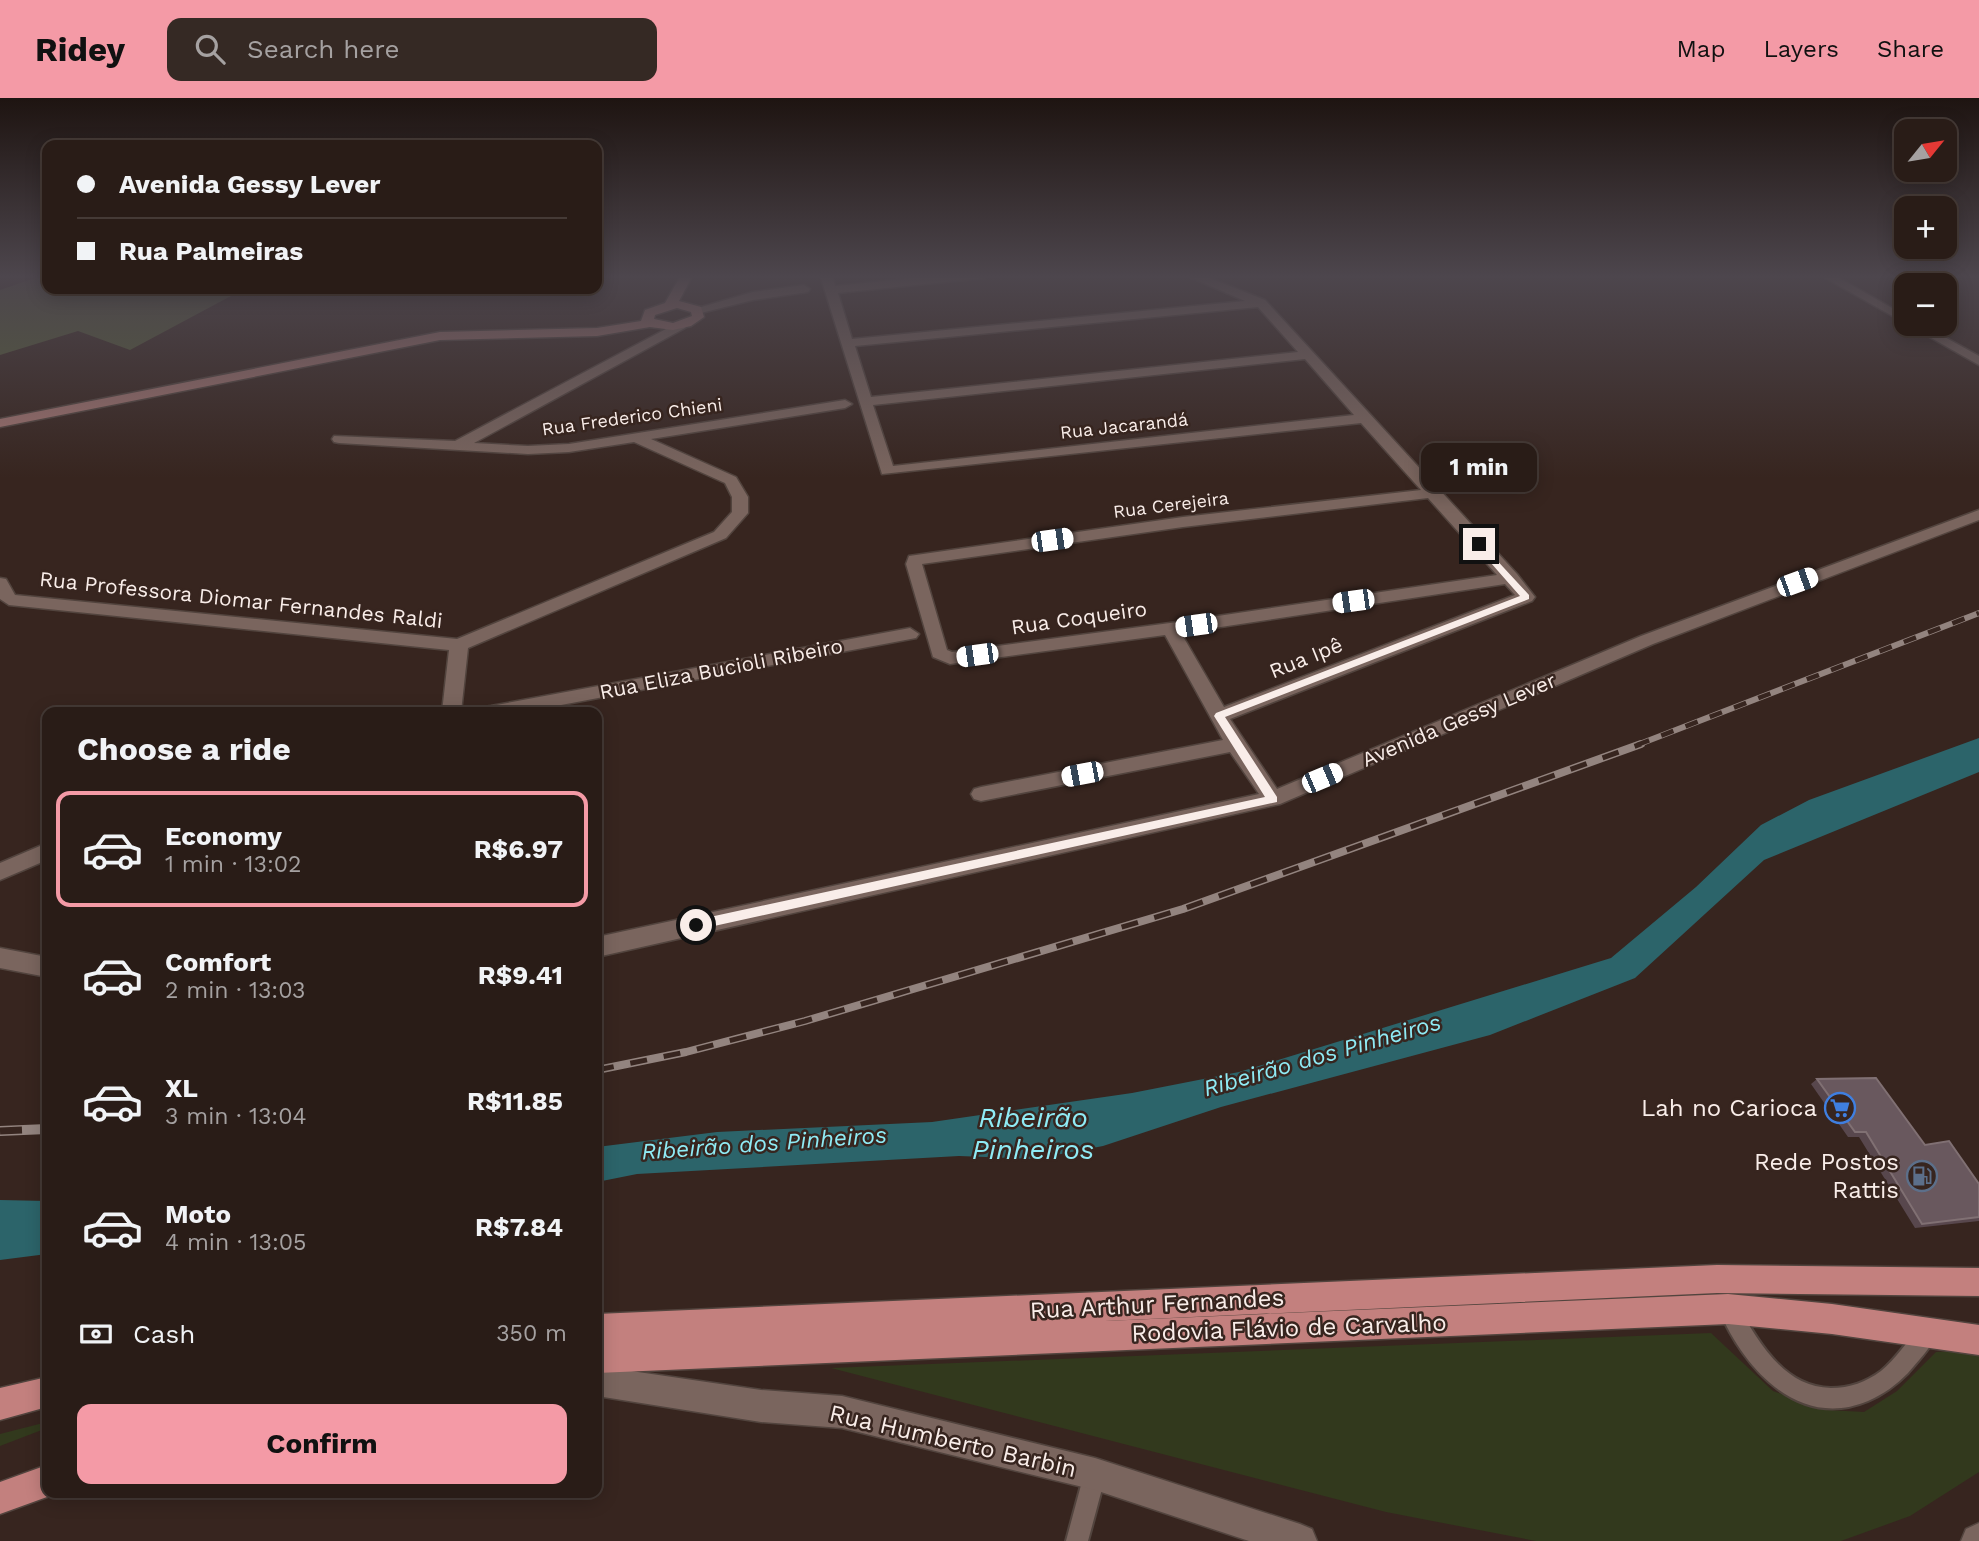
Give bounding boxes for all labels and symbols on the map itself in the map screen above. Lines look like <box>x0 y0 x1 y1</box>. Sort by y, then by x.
north arrow <box>1894 119 1956 182</box>
street label: Rua Frederico Chieni <box>540 393 723 440</box>
street label: Rua Jacarandá <box>1059 408 1189 443</box>
callout: 1 min <box>1421 442 1537 492</box>
street label: Rua Cerejeira <box>1112 487 1230 522</box>
car <box>1030 527 1075 553</box>
route end <box>1463 528 1495 560</box>
car <box>1774 565 1821 599</box>
street label: Rua Professora Diomar Fernandes Raldi <box>38 566 444 633</box>
car <box>1331 588 1376 614</box>
street label: Rua Coqueiro <box>1009 596 1148 639</box>
car <box>1174 612 1219 638</box>
street label: Rua Ipê <box>1266 632 1346 683</box>
street label: Rua Eliza Bucioli Ribeiro <box>597 633 845 704</box>
car <box>955 642 1000 668</box>
street label: Avenida Gessy Lever <box>1358 667 1560 772</box>
car <box>1060 760 1105 788</box>
car <box>1299 760 1346 796</box>
route start <box>680 909 712 941</box>
water label: Ribeirão dos Pinheiros <box>1200 1009 1444 1102</box>
supermarket icon: Lah no Carioca <box>1823 1091 1857 1125</box>
place label: Lah no Carioca <box>1641 1094 1817 1122</box>
water label: Ribeirão Pinheiros <box>972 1101 1094 1166</box>
water label: Ribeirão dos Pinheiros <box>641 1121 888 1166</box>
place label: Rede Postos Rattis <box>1754 1148 1899 1204</box>
fuel station icon: Rede Postos Rattis <box>1905 1159 1939 1193</box>
street label: Rua Arthur Fernandes <box>1029 1283 1285 1325</box>
street label: Rodovia Flávio de Carvalho <box>1131 1309 1447 1347</box>
street label: Rua Humberto Barbin <box>827 1399 1079 1483</box>

